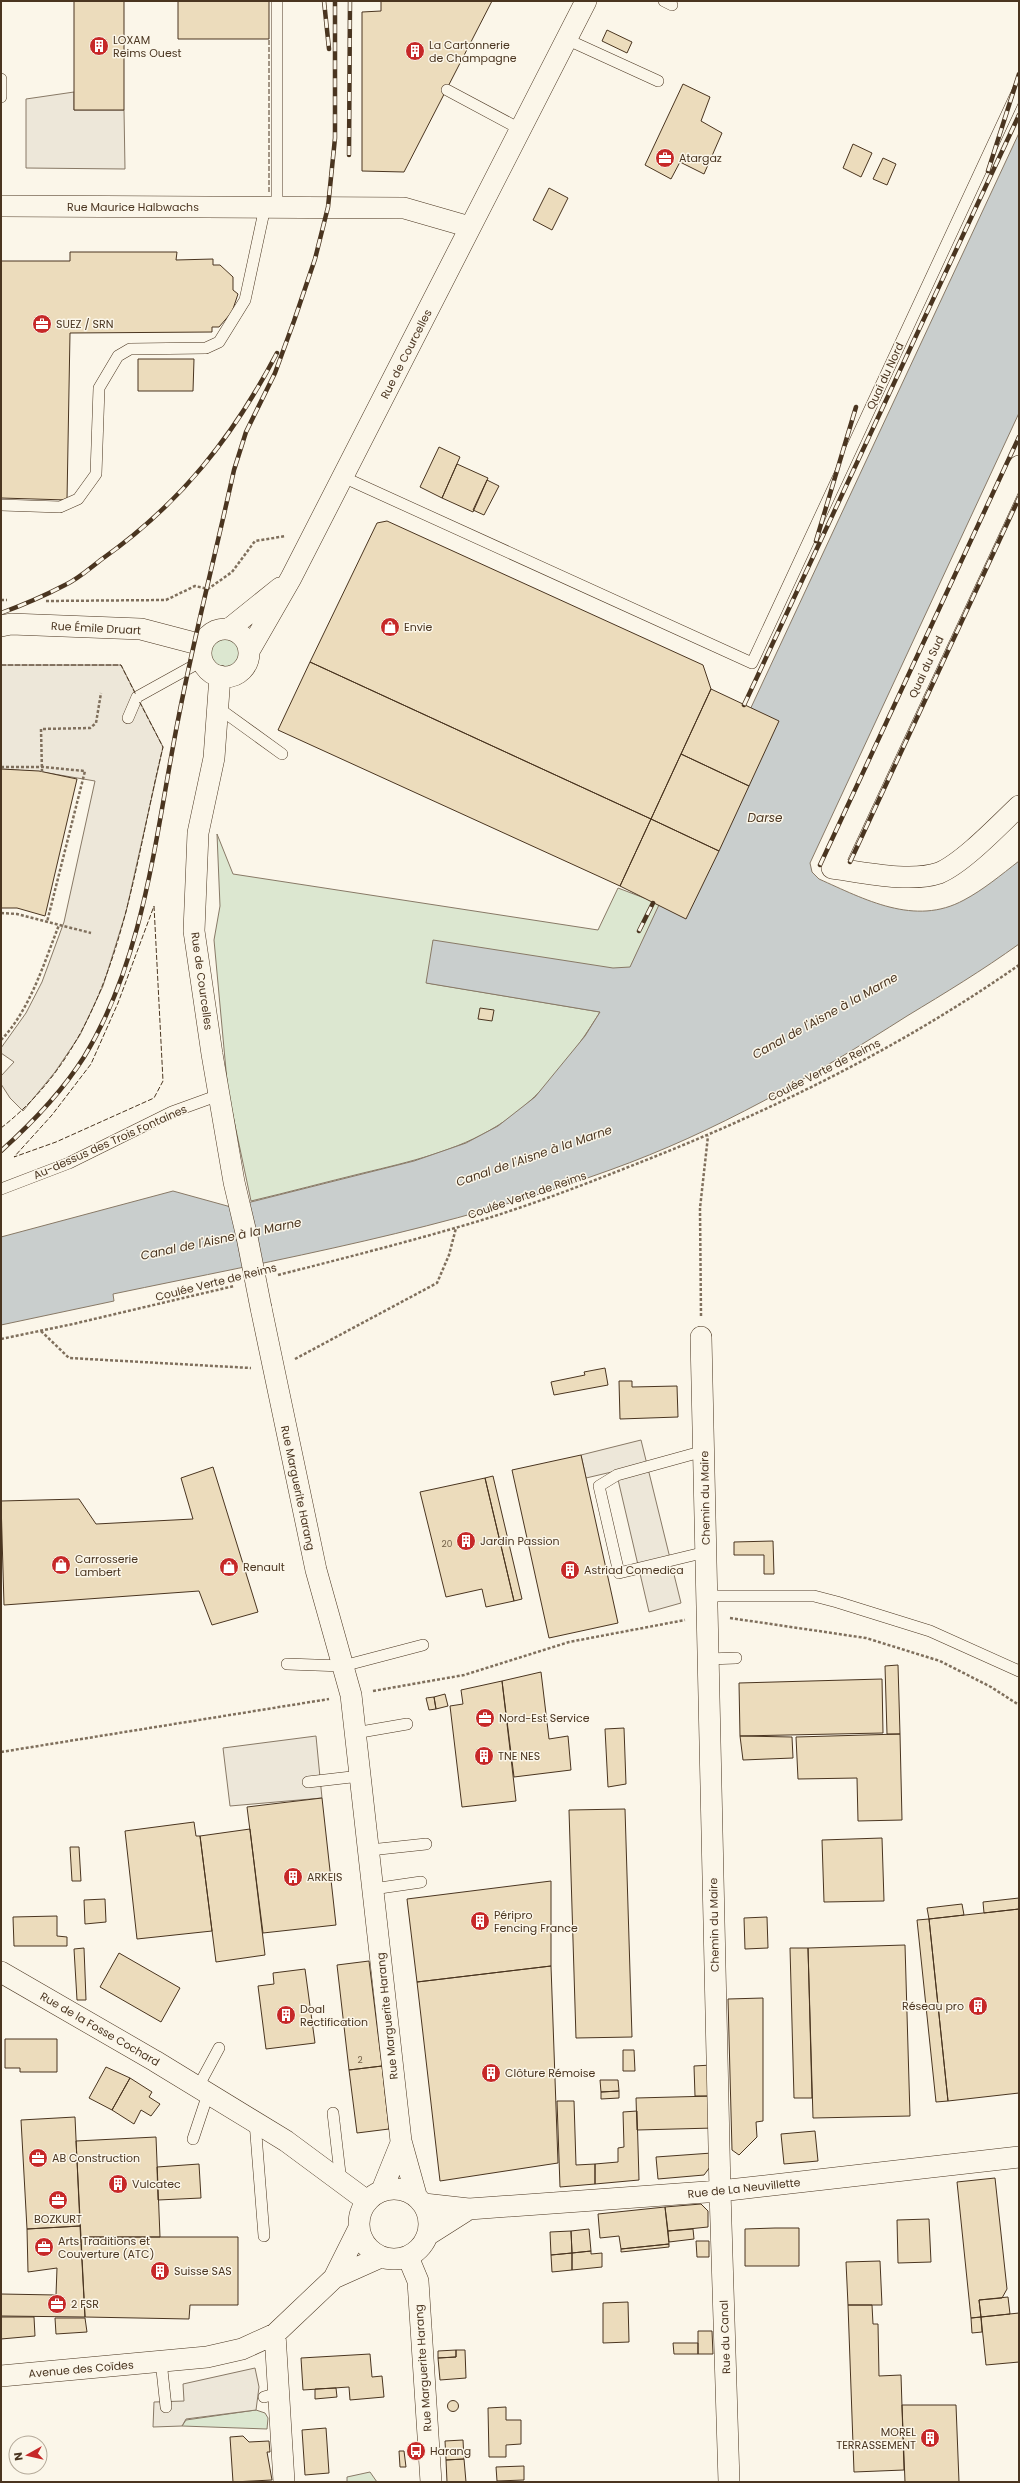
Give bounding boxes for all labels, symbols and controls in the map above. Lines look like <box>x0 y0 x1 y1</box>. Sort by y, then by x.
place label: LOXAM Reims Ouest <box>113 32 181 61</box>
building icon: LOXAM Reims Ouest <box>88 35 110 57</box>
place label: La Cartonnerie de Champagne <box>429 37 517 66</box>
building icon: La Cartonnerie de Champagne <box>404 40 426 62</box>
office icon: Atargaz <box>654 147 676 169</box>
place label: Atargaz <box>679 150 722 166</box>
street label: Rue Maurice Halbwachs <box>67 199 199 215</box>
street label: Rue de Courcelles <box>376 306 436 402</box>
office icon: SUEZ / SRN <box>31 313 53 335</box>
place label: SUEZ / SRN <box>56 316 113 332</box>
street label: Quai du Nord <box>862 340 908 412</box>
shop icon: Envie <box>379 616 401 638</box>
street label: Rue Émile Druart <box>51 618 141 638</box>
place label: Envie <box>404 619 433 635</box>
street label: Quai du Sud <box>905 633 947 701</box>
water label: Darse <box>748 809 783 826</box>
street label: Rue de Courcelles <box>187 931 217 1031</box>
water label: Canal de l'Aisne à la Marne <box>749 968 901 1063</box>
street label: Coulée Verte de Reims <box>765 1035 883 1105</box>
street label: Au-dessus des Trois Fontaines <box>31 1101 190 1183</box>
water label: Canal de l'Aisne à la Marne <box>454 1121 615 1190</box>
street label: Coulée Verte de Reims <box>466 1167 589 1223</box>
water label: Canal de l'Aisne à la Marne <box>139 1213 303 1264</box>
street label: Coulée Verte de Reims <box>154 1259 279 1305</box>
street label: Rue Marguerite Harang <box>277 1424 319 1552</box>
street label: Chemin du Maire <box>696 1451 714 1545</box>
building icon: Jardin Passion <box>455 1530 477 1552</box>
place label: Jardin Passion <box>480 1533 560 1549</box>
house number: 20 <box>442 1538 453 1550</box>
place label: Carrosserie Lambert <box>75 1551 138 1580</box>
shop icon: Carrosserie Lambert <box>50 1554 72 1576</box>
shop icon: Renault <box>218 1556 240 1578</box>
place label: Renault <box>243 1559 285 1575</box>
building icon: Astriad Comedica <box>559 1559 581 1581</box>
place label: Astriad Comedica <box>584 1562 684 1578</box>
office icon: Nord-Est Service <box>474 1707 496 1729</box>
place label: Nord-Est Service <box>499 1710 590 1726</box>
building icon: TNE NES <box>473 1745 495 1767</box>
place label: TNE NES <box>498 1748 540 1764</box>
building icon: ARKEIS <box>282 1866 304 1888</box>
place label: ARKEIS <box>307 1869 343 1885</box>
street label: Chemin du Maire <box>705 1878 723 1972</box>
place label: Péripro Fencing France <box>494 1907 578 1936</box>
building icon: Péripro Fencing France <box>469 1910 491 1932</box>
street label: Rue Marguerite Harang <box>372 1952 402 2080</box>
street label: Rue de la Fosse Cochard <box>37 1988 163 2070</box>
building icon: Réseau pro <box>967 1995 989 2017</box>
place label: Réseau pro <box>902 1998 964 2014</box>
place label: Doal Rectification <box>300 2001 368 2030</box>
building icon: Doal Rectification <box>275 2004 297 2026</box>
house number: 2 <box>357 2054 363 2066</box>
building icon: Clôture Rémoise <box>480 2062 502 2084</box>
place label: Clôture Rémoise <box>505 2065 595 2081</box>
office icon: AB Construction <box>27 2147 49 2169</box>
place label: AB Construction <box>52 2150 140 2166</box>
building icon: Vulcatec <box>107 2173 129 2195</box>
street label: Rue de La Neuvillette <box>687 2174 801 2202</box>
place label: Vulcatec <box>132 2176 181 2192</box>
office icon: BOZKURT <box>47 2189 69 2211</box>
place label: BOZKURT <box>34 2211 82 2227</box>
place label: Arts Traditions et Couverture (ATC) <box>58 2233 154 2262</box>
office icon: Arts Traditions et Couverture (ATC) <box>33 2236 55 2258</box>
building icon: Suisse SAS <box>149 2260 171 2282</box>
place label: Suisse SAS <box>174 2263 232 2279</box>
office icon: 2 FSR <box>46 2293 68 2315</box>
place label: 2 FSR <box>71 2296 99 2312</box>
street label: Rue du Canal <box>716 2300 734 2374</box>
street label: Rue Marguerite Harang <box>411 2304 435 2432</box>
street label: Avenue des Coïdes <box>28 2356 134 2382</box>
place label: MOREL TERRASSEMENT <box>836 2424 916 2453</box>
building icon: MOREL TERRASSEMENT <box>919 2427 941 2449</box>
north arrow <box>8 2435 48 2475</box>
bus stop icon: Harang <box>405 2440 427 2462</box>
place label: Harang <box>430 2443 471 2459</box>
text: N <box>10 2451 27 2462</box>

